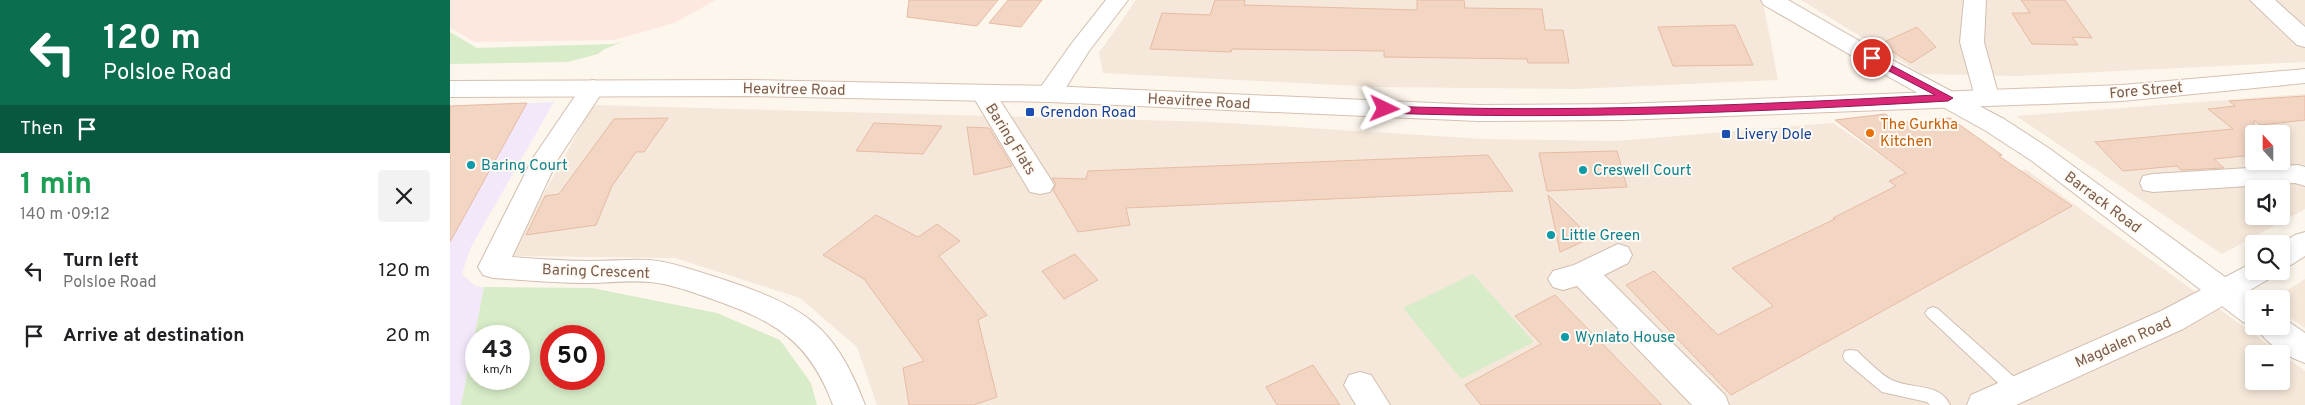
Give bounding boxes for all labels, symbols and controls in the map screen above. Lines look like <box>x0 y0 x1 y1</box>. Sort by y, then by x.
text: 120 m <box>103 17 201 61</box>
icon: left <box>20 20 85 85</box>
pin <box>1851 37 1893 79</box>
icon: arrive <box>1858 44 1886 72</box>
text: Polsloe Road <box>103 60 232 87</box>
street label: Fore Street <box>2109 79 2184 104</box>
street label: Heavitree Road <box>742 80 846 101</box>
position arrow <box>1358 82 1410 134</box>
street label: Heavitree Road <box>1147 90 1251 115</box>
street label: Baring Flats <box>980 100 1039 179</box>
place label: Grendon Road <box>1040 104 1136 123</box>
marker: Grendon Road <box>1024 106 1036 118</box>
icon: arrive <box>73 115 101 143</box>
place label: The Gurkha Kitchen <box>1880 116 1958 152</box>
text: Then <box>20 117 63 141</box>
north arrow <box>2245 125 2290 170</box>
map controls <box>2245 125 2290 390</box>
place label: Livery Dole <box>1736 126 1812 145</box>
marker: The Gurkha Kitchen <box>1864 127 1876 139</box>
marker: Livery Dole <box>1720 128 1732 140</box>
place label: Baring Court <box>481 157 568 176</box>
marker: Baring Court <box>465 159 477 171</box>
place label: Creswell Court <box>1593 162 1691 181</box>
marker: Creswell Court <box>1577 164 1589 176</box>
text: 1 min <box>20 167 92 204</box>
street label: Barrack Road <box>2060 168 2144 238</box>
button: close <box>378 170 430 222</box>
button: sound <box>2245 180 2290 225</box>
text: 140 m · 09:12 <box>20 205 110 225</box>
place label: Little Green <box>1561 227 1640 246</box>
marker: Little Green <box>1545 229 1557 241</box>
button: search <box>2245 235 2290 280</box>
text: Turn left <box>63 249 139 273</box>
icon: left <box>20 257 48 285</box>
text: 120 m <box>379 259 430 283</box>
street label: Baring Crescent <box>542 261 650 284</box>
text: Polsloe Road <box>63 273 157 293</box>
button: + <box>2245 290 2290 335</box>
street label: Magdalen Road <box>2073 314 2175 373</box>
icon: arrive <box>20 322 48 350</box>
text: Arrive at destination <box>63 324 244 348</box>
text: 20 m <box>386 324 430 348</box>
speed limit sign: 50 <box>540 325 605 390</box>
place label: Wynlato House <box>1575 329 1675 348</box>
marker: Wynlato House <box>1559 331 1571 343</box>
text: 43 <box>482 335 513 367</box>
button: − <box>2245 345 2290 390</box>
text: km/h <box>483 362 512 378</box>

